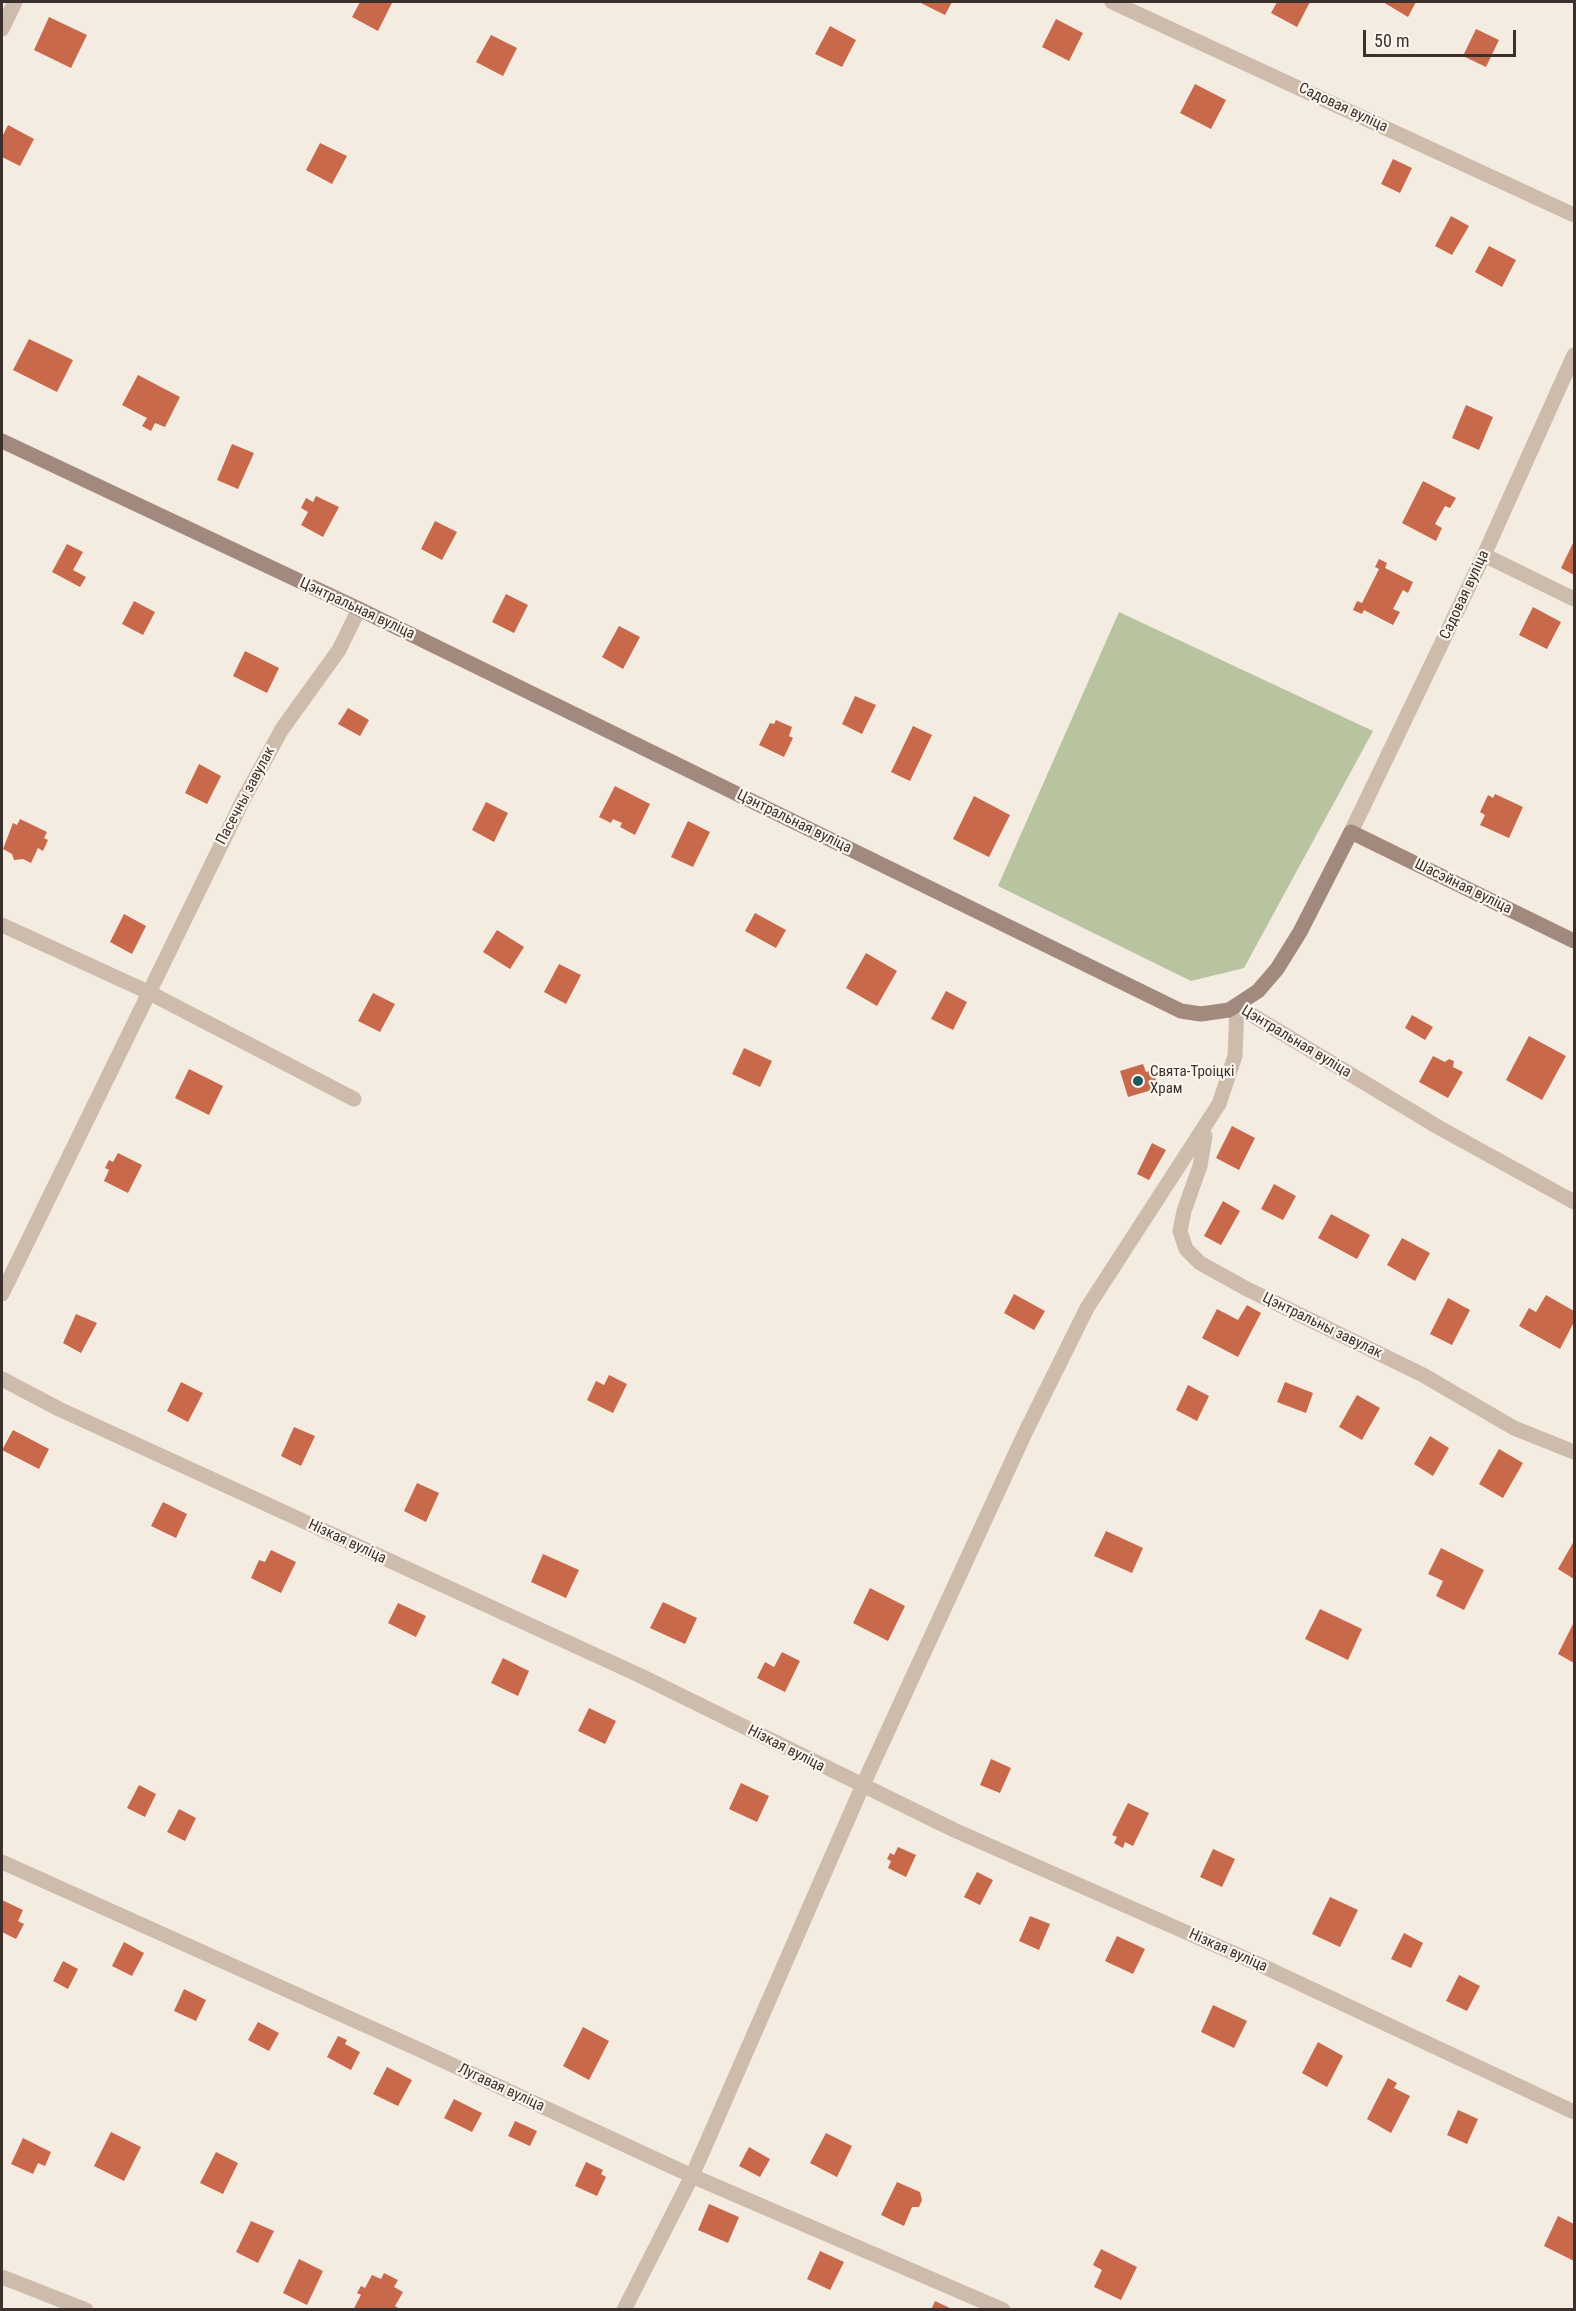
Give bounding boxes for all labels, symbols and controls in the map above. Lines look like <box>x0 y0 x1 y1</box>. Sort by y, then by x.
scale bar <box>1366 18 1519 56</box>
text: 50 m <box>1374 30 1409 51</box>
street label: Садовая вуліца <box>1296 80 1390 136</box>
street label: Садовая вуліца <box>1437 548 1493 642</box>
street label: Цэнтральная вуліца <box>296 574 418 644</box>
street label: Пасечны завулак <box>213 744 279 848</box>
street label: Цэнтральная вуліца <box>734 786 854 858</box>
street label: Шасэйная вуліца <box>1411 856 1515 918</box>
street label: Цэнтральная вуліца <box>1238 1002 1354 1082</box>
place label: Свята-Троіцкі Храм <box>1150 1063 1234 1098</box>
marker: Свята-Троіцкі Храм <box>1131 1074 1145 1088</box>
street label: Цэнтральны завулак <box>1259 1289 1385 1363</box>
street label: Нізкая вуліца <box>305 1516 389 1568</box>
street label: Нізкая вуліца <box>744 1722 828 1776</box>
street label: Нізкая вуліца <box>1186 1926 1270 1976</box>
street label: Лугавая вуліца <box>455 2060 547 2116</box>

